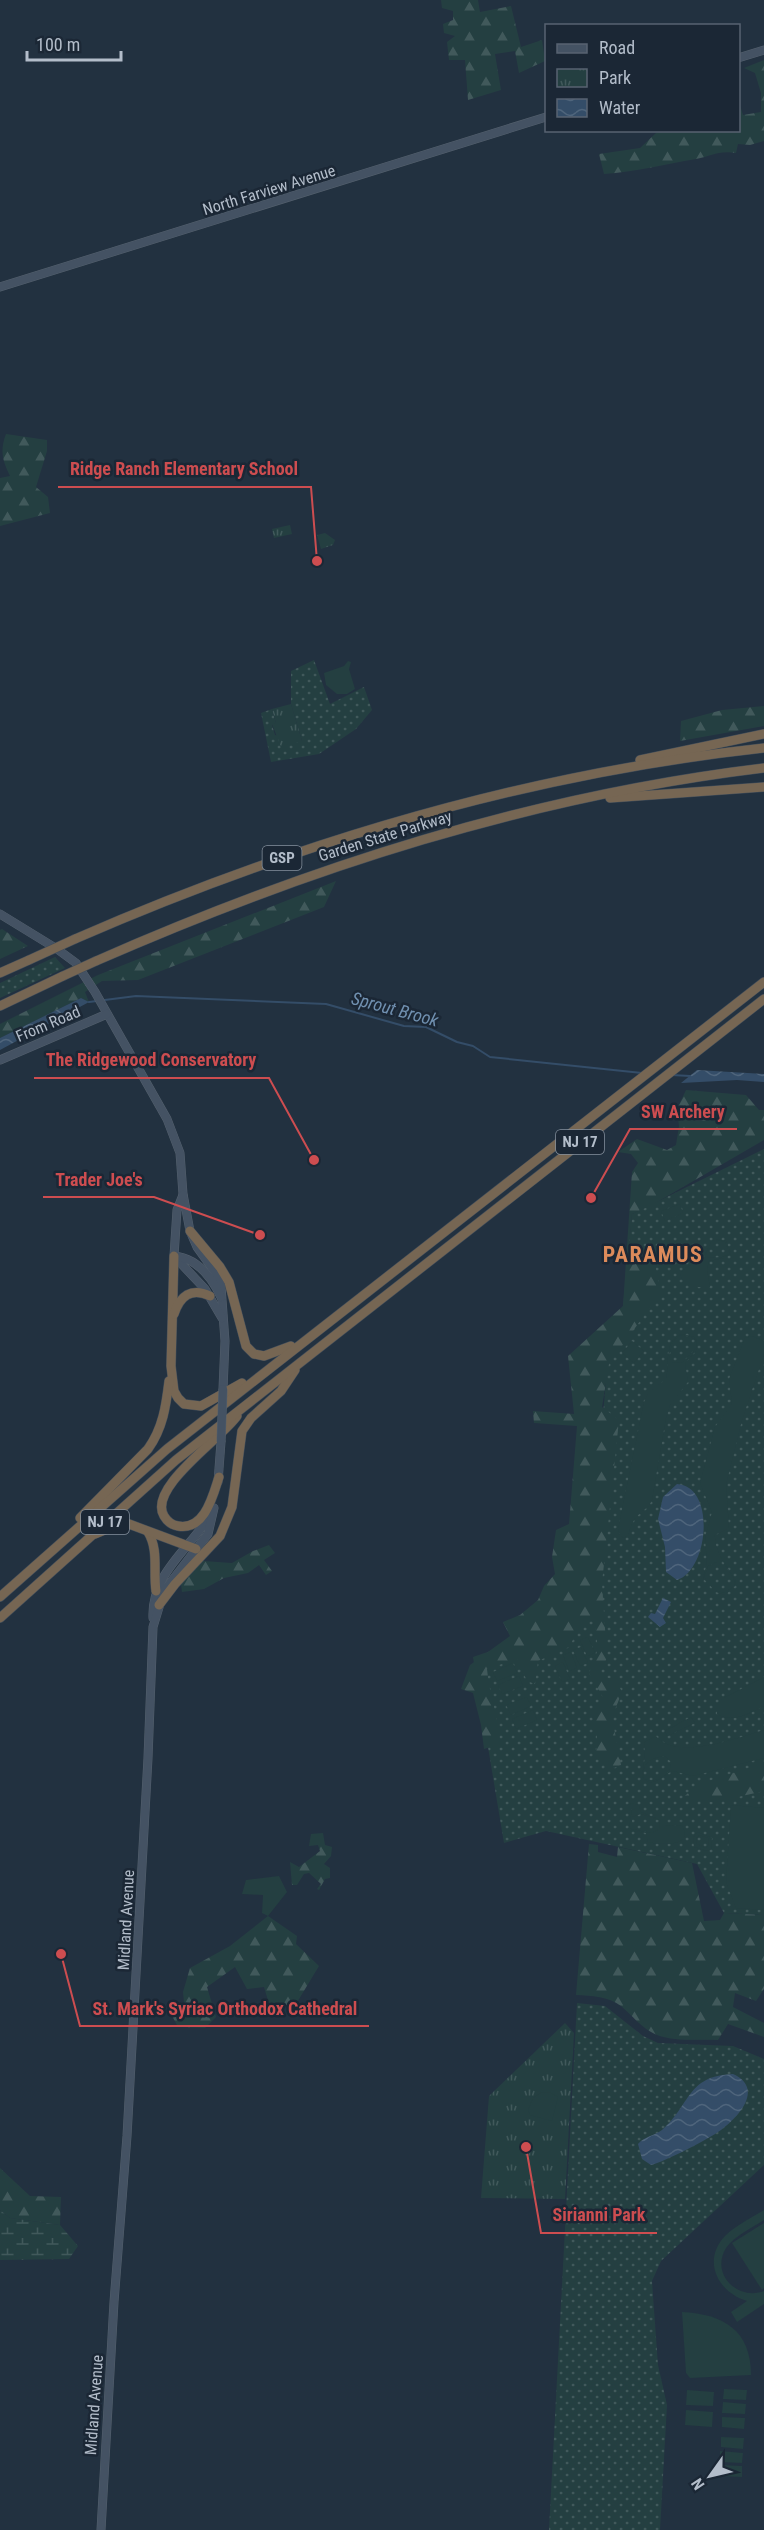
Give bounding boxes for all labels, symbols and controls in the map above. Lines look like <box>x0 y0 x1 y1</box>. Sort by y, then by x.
scale bar <box>27 24 122 62</box>
legend <box>545 24 740 132</box>
text: 100 m <box>36 34 80 55</box>
text: Road <box>599 37 635 58</box>
text: Park <box>599 67 631 88</box>
text: Water <box>599 97 641 118</box>
street label: North Farview Avenue <box>200 161 338 219</box>
callout: Ridge Ranch Elementary School <box>58 451 311 487</box>
text: Ridge Ranch Elementary School <box>70 458 298 479</box>
street label: Garden State Parkway <box>316 807 454 865</box>
road number: GSP <box>262 846 302 870</box>
water label: Sprout Brook <box>349 987 442 1031</box>
street label: From Road <box>13 1002 83 1046</box>
callout: The Ridgewood Conservatory <box>34 1042 269 1078</box>
text: The Ridgewood Conservatory <box>46 1049 256 1070</box>
callout: SW Archery <box>630 1093 737 1129</box>
text: SW Archery <box>641 1101 725 1122</box>
road number: NJ 17 <box>556 1130 604 1154</box>
callout: Trader Joe's <box>43 1161 154 1197</box>
text: Trader Joe's <box>55 1169 143 1190</box>
district label: PARAMUS <box>603 1242 703 1267</box>
road number: NJ 17 <box>81 1510 129 1534</box>
street label: Midland Avenue <box>114 1869 138 1971</box>
callout: St. Mark's Syriac Orthodox Cathedral <box>80 1990 369 2026</box>
text: St. Mark's Syriac Orthodox Cathedral <box>93 1998 357 2019</box>
callout: Sirianni Park <box>541 2197 657 2233</box>
text: Sirianni Park <box>553 2204 646 2225</box>
street label: Midland Avenue <box>81 2354 107 2456</box>
north arrow <box>680 2446 740 2506</box>
text: N <box>687 2475 709 2493</box>

